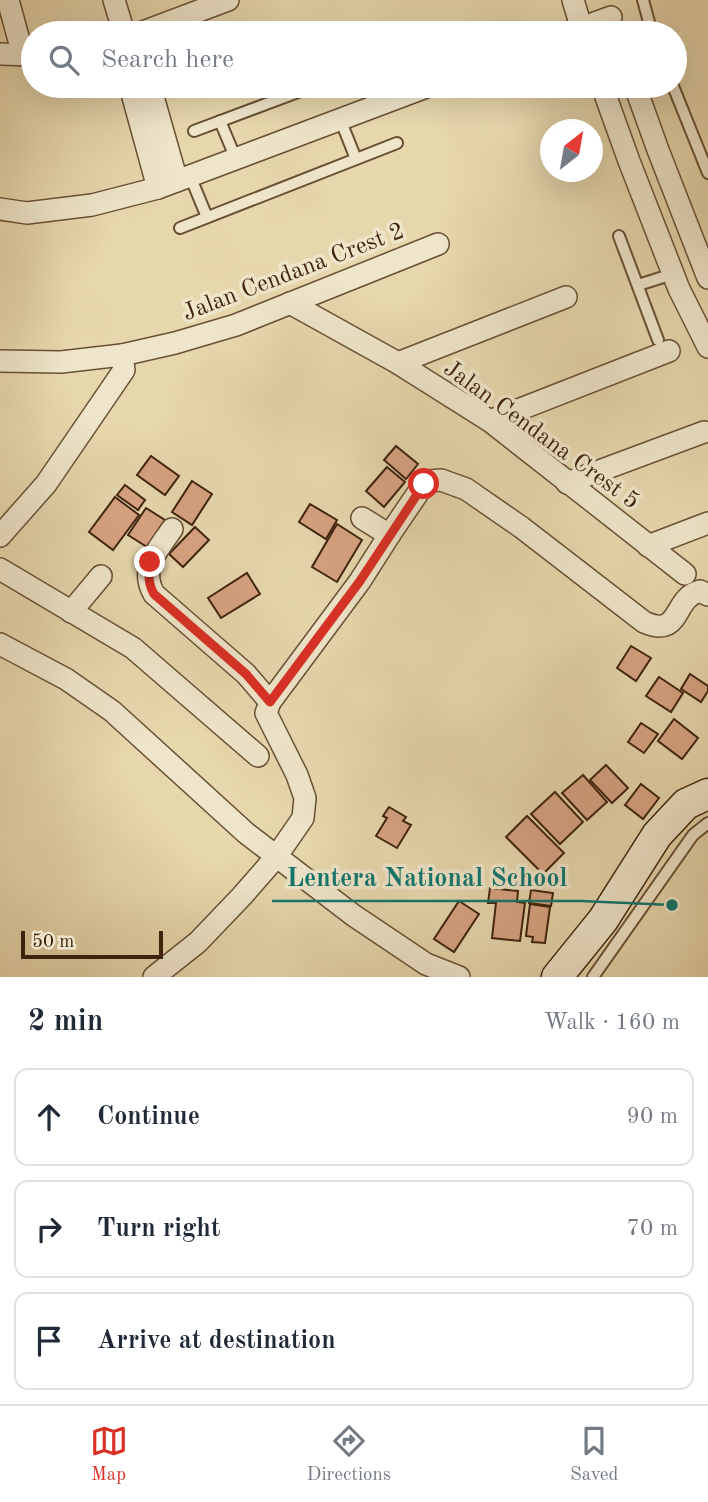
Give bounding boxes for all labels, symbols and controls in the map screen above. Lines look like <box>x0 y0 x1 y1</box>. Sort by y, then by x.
search box <box>21 21 687 98</box>
icon: search <box>45 41 83 79</box>
text: Search here <box>101 47 234 73</box>
north arrow <box>540 119 603 182</box>
street label: Jalan Cendana Crest 2 <box>180 220 408 326</box>
street label: Jalan Cendana Crest 5 <box>439 357 643 514</box>
route start <box>408 468 439 499</box>
route end <box>134 546 165 577</box>
callout: Lentera National School <box>272 854 581 901</box>
text: Lentera National School <box>286 866 568 892</box>
scale bar <box>21 928 163 960</box>
text: 50 m <box>32 933 74 952</box>
text: 2 min <box>28 1007 103 1037</box>
text: Walk · 160 m <box>544 1011 680 1034</box>
icon: ahead <box>30 1098 68 1136</box>
text: Continue <box>97 1104 200 1130</box>
text: 90 m <box>627 1105 678 1128</box>
icon: right <box>30 1210 68 1248</box>
text: Turn right <box>97 1216 220 1242</box>
text: 70 m <box>627 1217 678 1240</box>
icon: arrive <box>30 1322 68 1360</box>
text: Arrive at destination <box>97 1328 336 1354</box>
tab: Map <box>90 1422 128 1487</box>
tab: Directions <box>307 1422 391 1487</box>
tab: Saved <box>570 1422 618 1487</box>

